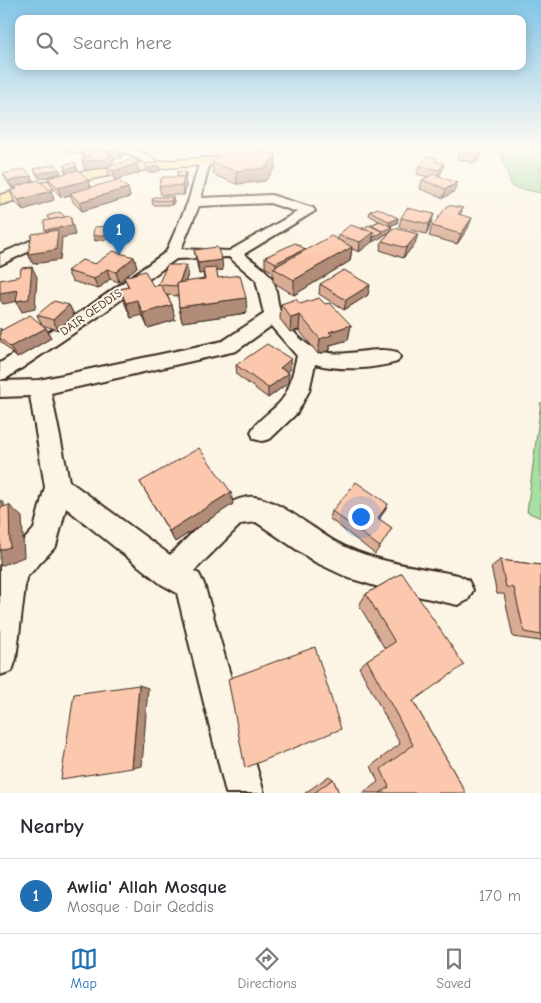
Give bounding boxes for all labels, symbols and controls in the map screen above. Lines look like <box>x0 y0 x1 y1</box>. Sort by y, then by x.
search box <box>15 15 526 70</box>
icon: search <box>33 29 61 57</box>
text: Search here <box>73 32 172 54</box>
pin: 1 <box>103 214 135 255</box>
street label: DAIR QEDDIS <box>57 285 125 338</box>
your location <box>348 504 374 530</box>
text: Nearby <box>20 814 84 838</box>
text: Awlia' Allah Mosque <box>67 876 227 898</box>
text: 1 <box>33 887 39 905</box>
text: 170 m <box>479 887 521 905</box>
text: Mosque · Dair Qeddis <box>67 898 214 916</box>
tab: Map <box>70 945 98 992</box>
tab: Directions <box>237 945 297 992</box>
tab: Saved <box>436 945 471 992</box>

